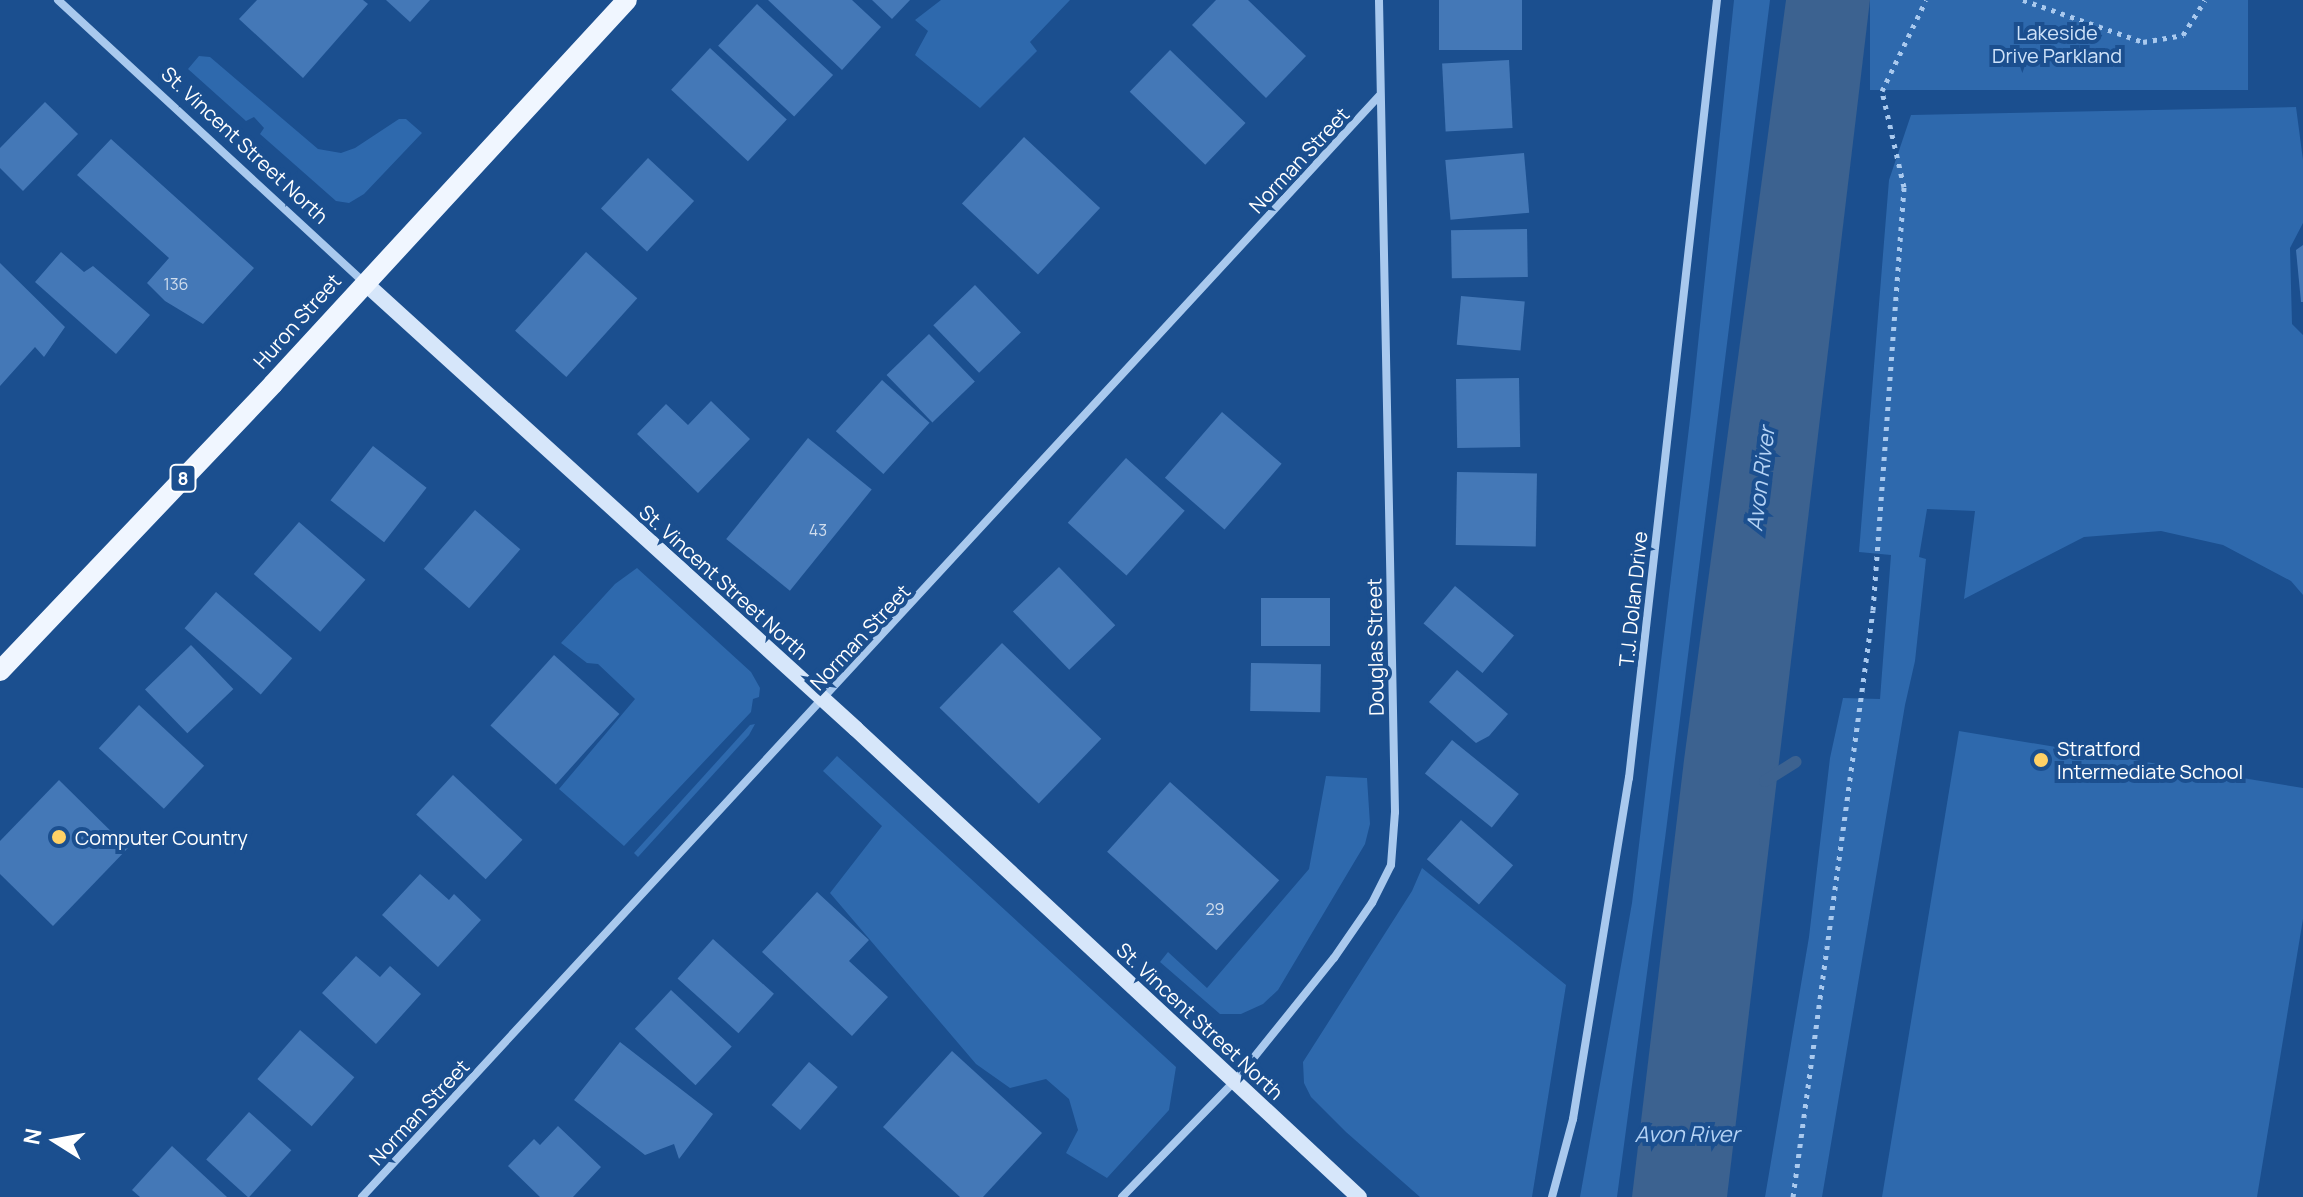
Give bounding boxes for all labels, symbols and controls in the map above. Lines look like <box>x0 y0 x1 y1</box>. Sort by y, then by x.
park label: Lakeside Drive Parkland <box>1992 21 2122 68</box>
street label: St. Vincent Street North <box>157 62 333 228</box>
street label: Norman Street <box>1244 102 1354 218</box>
street label: Huron Street <box>248 269 346 373</box>
house number: 136 <box>163 274 189 294</box>
water label: Avon River <box>1742 425 1780 533</box>
road number: 8 <box>169 464 197 492</box>
street label: St. Vincent Street North <box>635 500 813 664</box>
house number: 43 <box>809 520 827 540</box>
street label: T.J. Dolan Drive <box>1614 530 1652 668</box>
street label: Douglas Street <box>1362 578 1388 716</box>
street label: Norman Street <box>805 579 915 695</box>
place label: Stratford Intermediate School <box>2057 736 2243 783</box>
marker: Stratford Intermediate School <box>2032 751 2050 769</box>
place label: Computer Country <box>75 825 248 849</box>
marker: Computer Country <box>50 828 68 846</box>
house number: 29 <box>1205 899 1225 919</box>
street label: St. Vincent Street North <box>1112 938 1288 1104</box>
street label: Norman Street <box>364 1054 474 1170</box>
north arrow <box>16 1101 96 1181</box>
water label: Avon River <box>1635 1122 1739 1148</box>
text: N <box>16 1126 49 1147</box>

